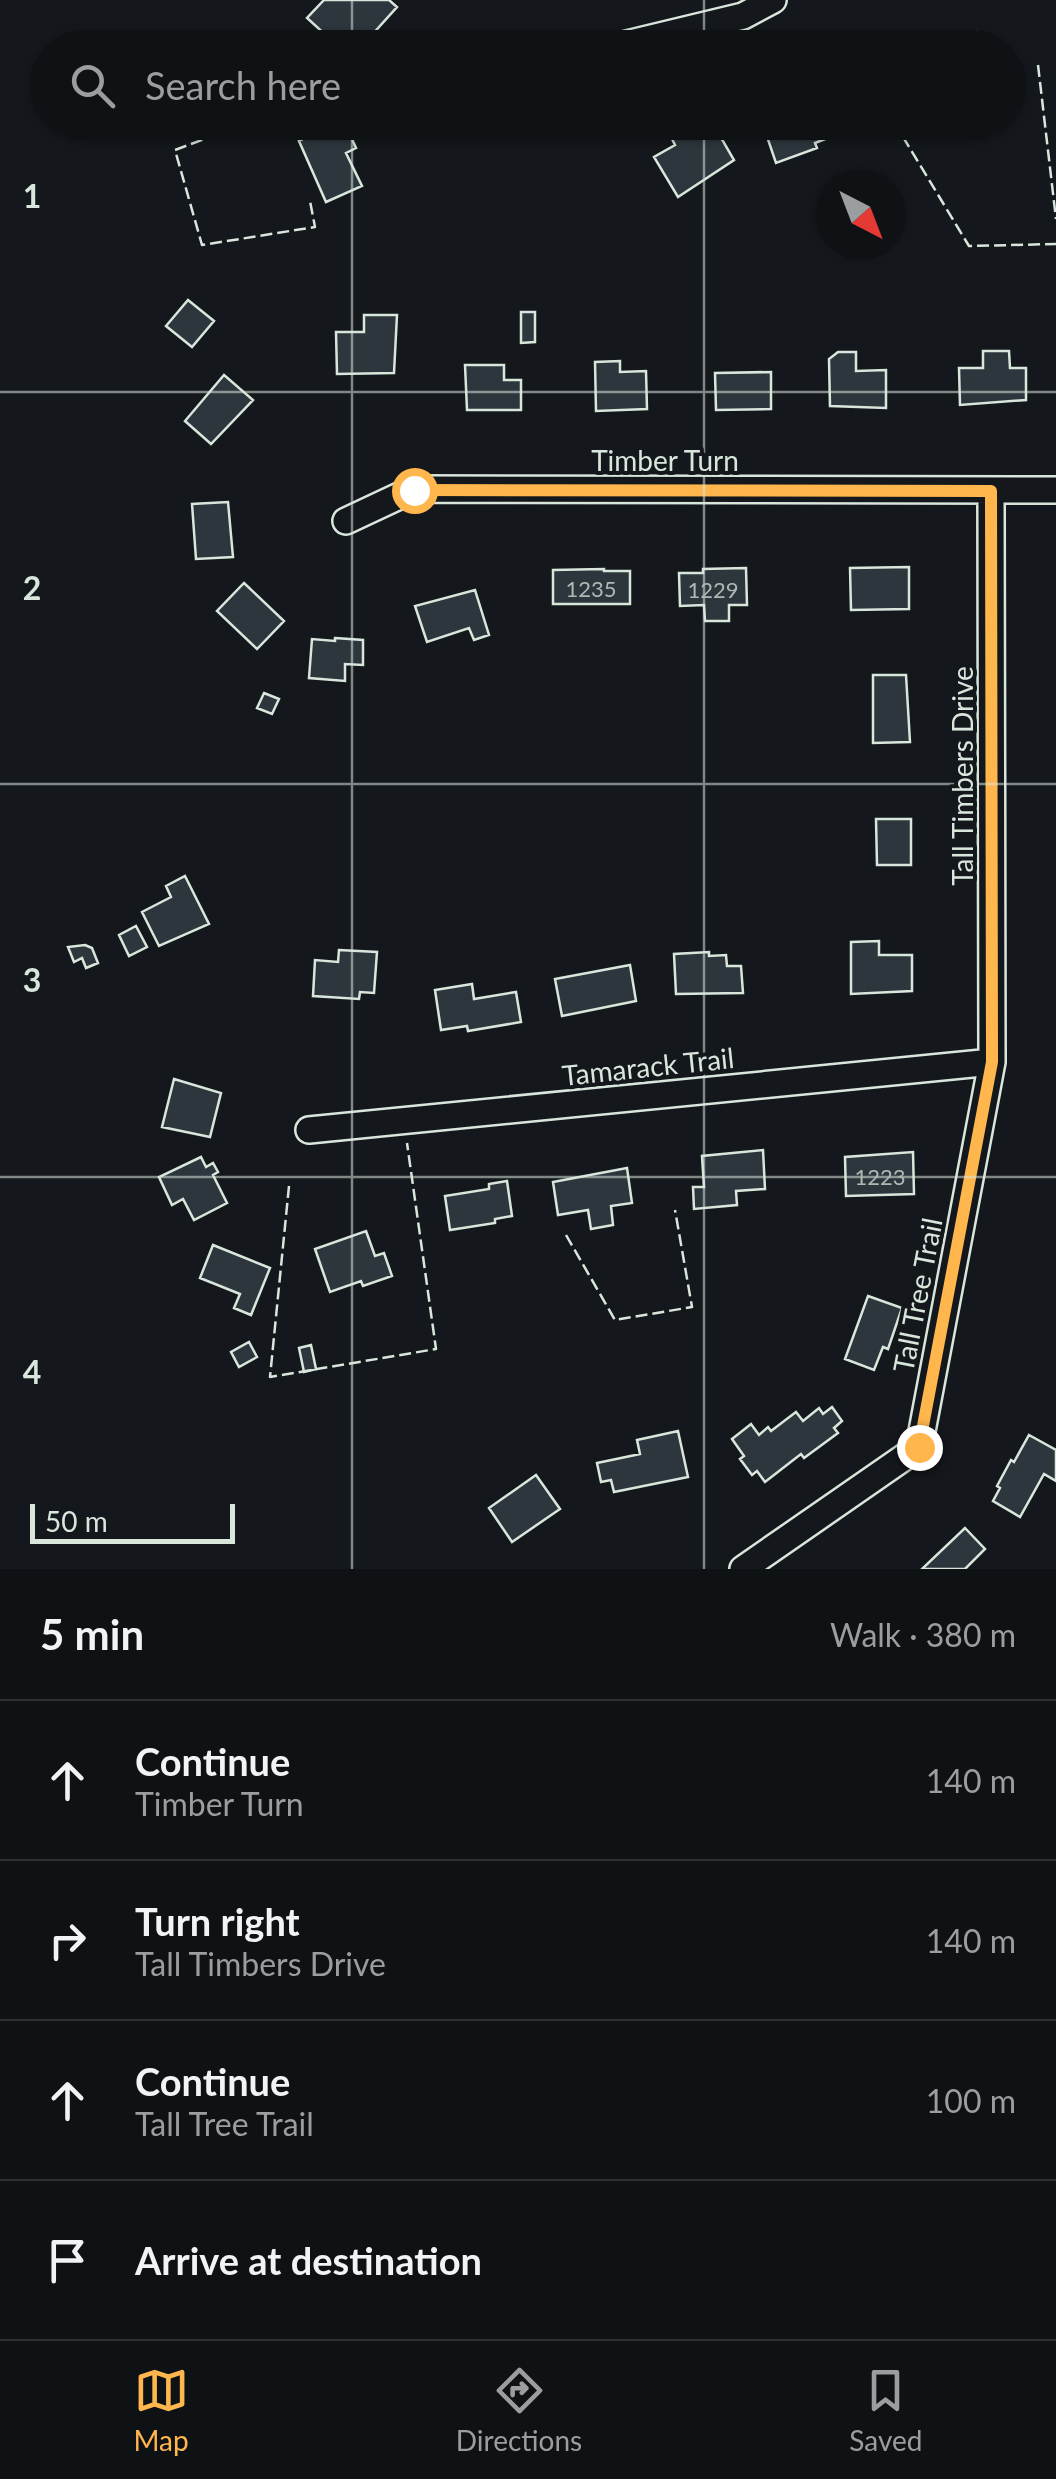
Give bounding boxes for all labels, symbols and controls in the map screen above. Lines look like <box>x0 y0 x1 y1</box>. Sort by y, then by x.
search box <box>30 30 1026 140</box>
icon: search <box>65 58 120 113</box>
text: Search here <box>145 62 341 108</box>
north arrow <box>816 170 906 260</box>
text: 1 <box>23 176 41 215</box>
street label: Timber Turn <box>591 443 739 477</box>
route start <box>392 468 438 514</box>
text: 2 <box>23 568 41 607</box>
house number: 1235 <box>565 575 617 602</box>
house number: 1229 <box>687 576 739 603</box>
street label: Tall Timbers Drive <box>945 666 979 886</box>
text: 3 <box>23 960 41 999</box>
street label: Tamarack Trail <box>560 1040 736 1092</box>
house number: 1223 <box>854 1163 906 1190</box>
street label: Tall Tree Trail <box>885 1215 949 1375</box>
text: 4 <box>23 1352 41 1391</box>
route end <box>897 1425 943 1471</box>
scale bar <box>30 1499 235 1544</box>
text: 50 m <box>45 1504 108 1538</box>
text: 5 min <box>40 1609 144 1659</box>
text: Walk · 380 m <box>830 1615 1016 1654</box>
text: Continue <box>135 1738 290 1784</box>
icon: ahead <box>40 1753 95 1808</box>
text: 140 m <box>926 1761 1016 1800</box>
text: Timber Turn <box>135 1784 304 1823</box>
text: Turn right <box>135 1898 300 1944</box>
icon: right <box>40 1913 95 1968</box>
text: 140 m <box>926 1921 1016 1960</box>
text: Tall Timbers Drive <box>135 1944 386 1983</box>
text: Continue <box>135 2058 290 2104</box>
icon: ahead <box>40 2073 95 2128</box>
text: 100 m <box>926 2081 1016 2120</box>
text: Tall Tree Trail <box>135 2104 314 2143</box>
icon: arrive <box>40 2233 95 2288</box>
text: Arrive at destination <box>135 2237 482 2283</box>
tab: Map <box>134 2363 189 2457</box>
tab: Directions <box>456 2363 582 2457</box>
tab: Saved <box>849 2363 922 2457</box>

